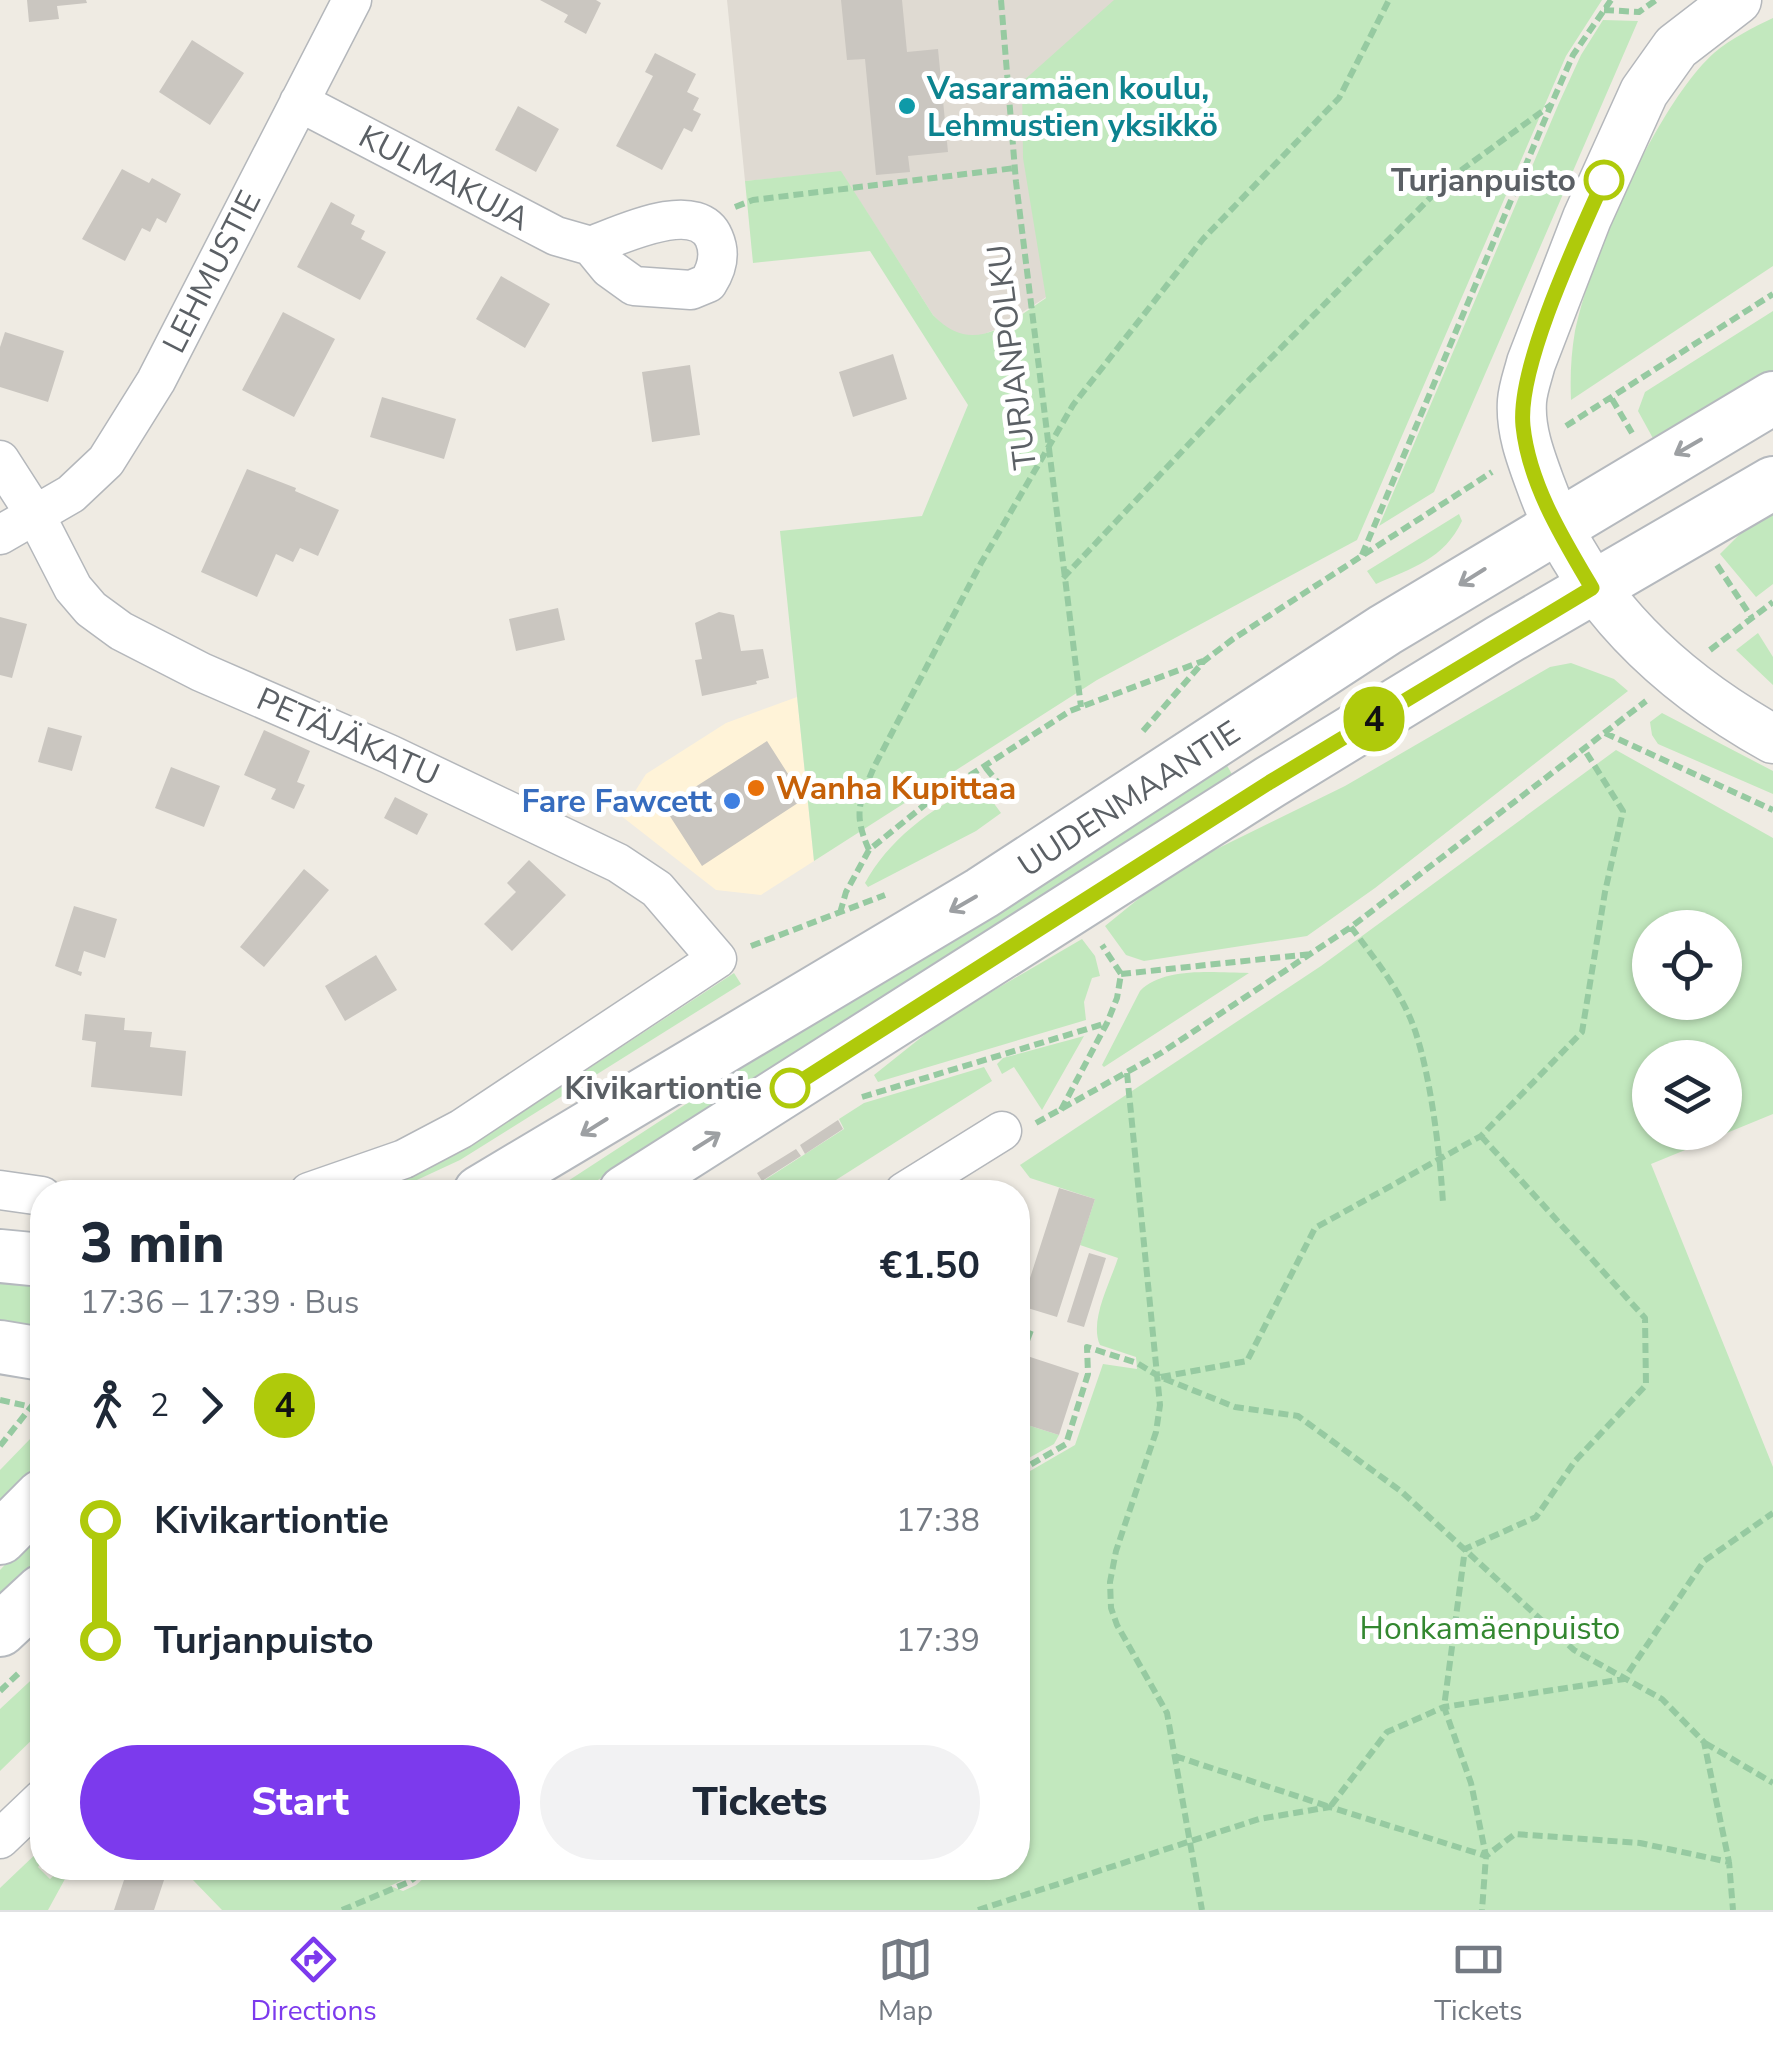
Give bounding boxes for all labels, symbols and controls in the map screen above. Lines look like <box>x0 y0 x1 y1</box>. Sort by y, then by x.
place label: Vasaramäen koulu, Lehmustien yksikkö <box>926 67 1218 147</box>
marker: Vasaramäen koulu, Lehmustien yksikkö <box>896 95 918 117</box>
street label: KULMAKUJA <box>351 115 537 241</box>
place label: Turjanpuisto <box>1391 159 1576 202</box>
marker: Turjanpuisto <box>1585 161 1623 199</box>
street label: LEHMUSTIE <box>153 184 271 360</box>
street label: TURJANPOLKU <box>977 242 1047 472</box>
one-way arrow <box>1674 437 1703 457</box>
one-way arrow <box>1458 566 1487 587</box>
street label: PETÄJÄKATU <box>250 678 446 796</box>
line badge: 4 <box>1342 686 1406 752</box>
text: 4 <box>1363 696 1385 743</box>
street label: UUDENMAANTIE <box>1010 711 1248 887</box>
place label: Wanha Kupittaa <box>776 767 1016 810</box>
marker: Wanha Kupittaa <box>745 777 767 799</box>
place label: Fare Fawcett <box>521 780 713 823</box>
marker: Fare Fawcett <box>721 790 743 812</box>
one-way arrow <box>949 894 978 914</box>
map controls <box>1632 910 1742 1150</box>
button: locate <box>1632 910 1742 1020</box>
button: layers <box>1632 1040 1742 1150</box>
place label: Kivikartiontie <box>564 1067 762 1110</box>
marker: Kivikartiontie <box>771 1069 809 1107</box>
one-way arrow <box>580 1116 609 1137</box>
one-way arrow <box>692 1130 721 1151</box>
text: 3 min <box>80 1206 225 1281</box>
text: €1.50 <box>879 1240 980 1291</box>
text: 17:36 – 17:39 · Bus <box>80 1281 359 1324</box>
icon: walk <box>80 1378 135 1433</box>
icon: forward <box>184 1378 239 1433</box>
text: 4 <box>274 1382 295 1429</box>
text: 2 <box>150 1384 169 1427</box>
text: Kivikartiontie <box>154 1495 389 1546</box>
text: 17:38 <box>896 1499 980 1542</box>
park label: Honkamäenpuisto <box>1360 1607 1620 1650</box>
text: Turjanpuisto <box>154 1615 374 1666</box>
text: 17:39 <box>896 1619 980 1662</box>
button: Start <box>80 1745 520 1860</box>
button: Tickets <box>540 1745 980 1860</box>
tab: Directions <box>251 1932 377 2030</box>
tab: Map <box>878 1932 933 2030</box>
tab: Tickets <box>1434 1932 1522 2030</box>

